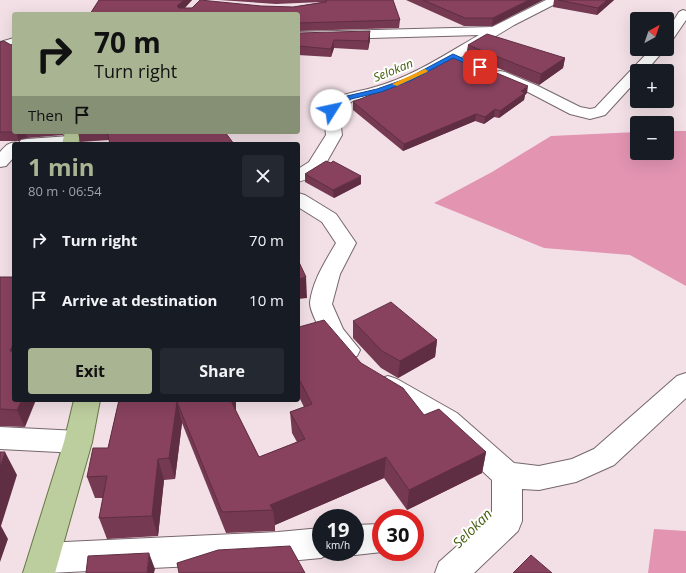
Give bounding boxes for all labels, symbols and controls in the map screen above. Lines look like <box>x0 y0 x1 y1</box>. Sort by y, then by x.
north arrow <box>630 12 674 56</box>
map controls <box>630 12 674 160</box>
text: 70 m <box>94 23 161 61</box>
icon: right <box>28 28 80 80</box>
pin <box>463 50 497 84</box>
water label: Selokan <box>371 54 415 86</box>
icon: arrive <box>469 56 491 78</box>
text: Turn right <box>94 59 177 83</box>
button: + <box>630 64 674 108</box>
position arrow <box>310 89 352 131</box>
icon: arrive <box>71 104 93 126</box>
text: Then <box>28 105 63 125</box>
button: − <box>630 116 674 160</box>
text: 1 min <box>28 150 95 183</box>
button: close <box>242 155 284 197</box>
text: 80 m · 06:54 <box>28 182 102 200</box>
icon: right <box>28 229 50 251</box>
text: Turn right <box>62 230 137 250</box>
text: 70 m <box>249 230 284 250</box>
icon: arrive <box>28 289 50 311</box>
text: Arrive at destination <box>62 290 217 310</box>
text: 10 m <box>249 290 284 310</box>
button: Exit <box>28 348 152 394</box>
button: Share <box>160 348 284 394</box>
water label: Selokan <box>448 504 496 552</box>
speed limit sign: 30 <box>372 509 424 561</box>
text: 19 <box>327 516 349 543</box>
text: km/h <box>326 538 350 552</box>

